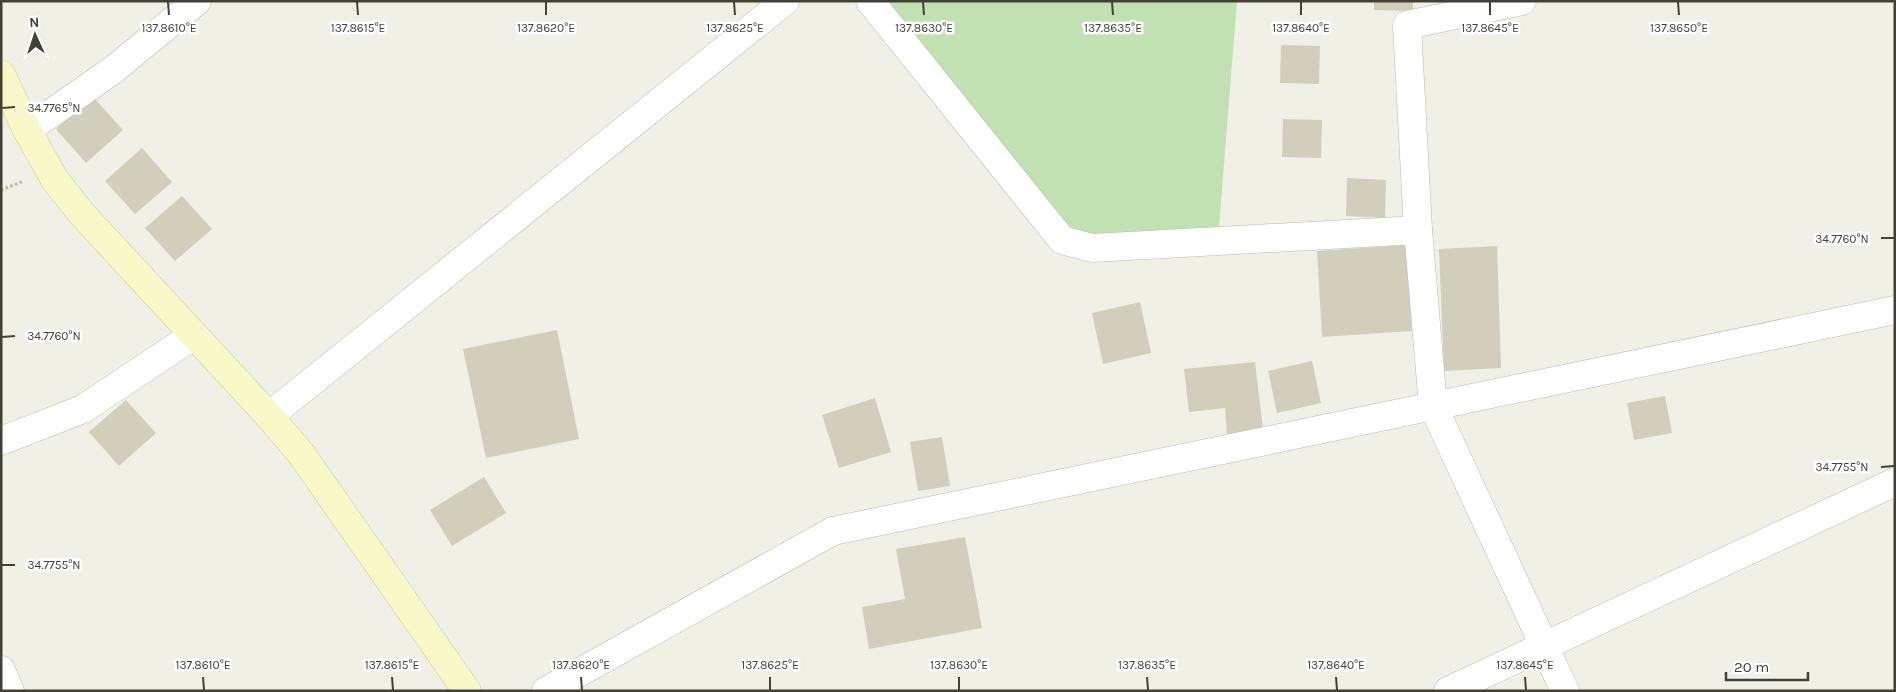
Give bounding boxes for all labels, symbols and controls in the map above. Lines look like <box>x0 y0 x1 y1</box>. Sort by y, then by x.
north arrow <box>10 10 60 60</box>
text: N <box>29 14 40 31</box>
text: 137.8610°E <box>142 21 197 35</box>
text: 137.8615°E <box>331 21 385 35</box>
text: 137.8620°E <box>517 21 575 35</box>
text: 137.8625°E <box>706 21 764 35</box>
text: 137.8630°E <box>895 21 953 35</box>
text: 137.8635°E <box>1084 21 1142 35</box>
text: 137.8640°E <box>1272 21 1330 35</box>
text: 137.8645°E <box>1461 21 1519 35</box>
text: 137.8650°E <box>1650 21 1708 35</box>
text: 34.7765°N <box>27 101 81 115</box>
text: 34.7760°N <box>1815 232 1869 246</box>
text: 34.7760°N <box>27 329 81 343</box>
text: 34.7755°N <box>1815 460 1869 474</box>
text: 34.7755°N <box>27 558 81 572</box>
scale bar <box>1726 650 1808 682</box>
text: 137.8610°E <box>176 658 231 672</box>
text: 137.8615°E <box>365 658 419 672</box>
text: 137.8620°E <box>552 658 610 672</box>
text: 137.8625°E <box>741 658 799 672</box>
text: 137.8630°E <box>930 658 988 672</box>
text: 137.8635°E <box>1118 658 1176 672</box>
text: 137.8640°E <box>1307 658 1365 672</box>
text: 137.8645°E <box>1496 658 1554 672</box>
text: 20 m <box>1734 658 1769 676</box>

